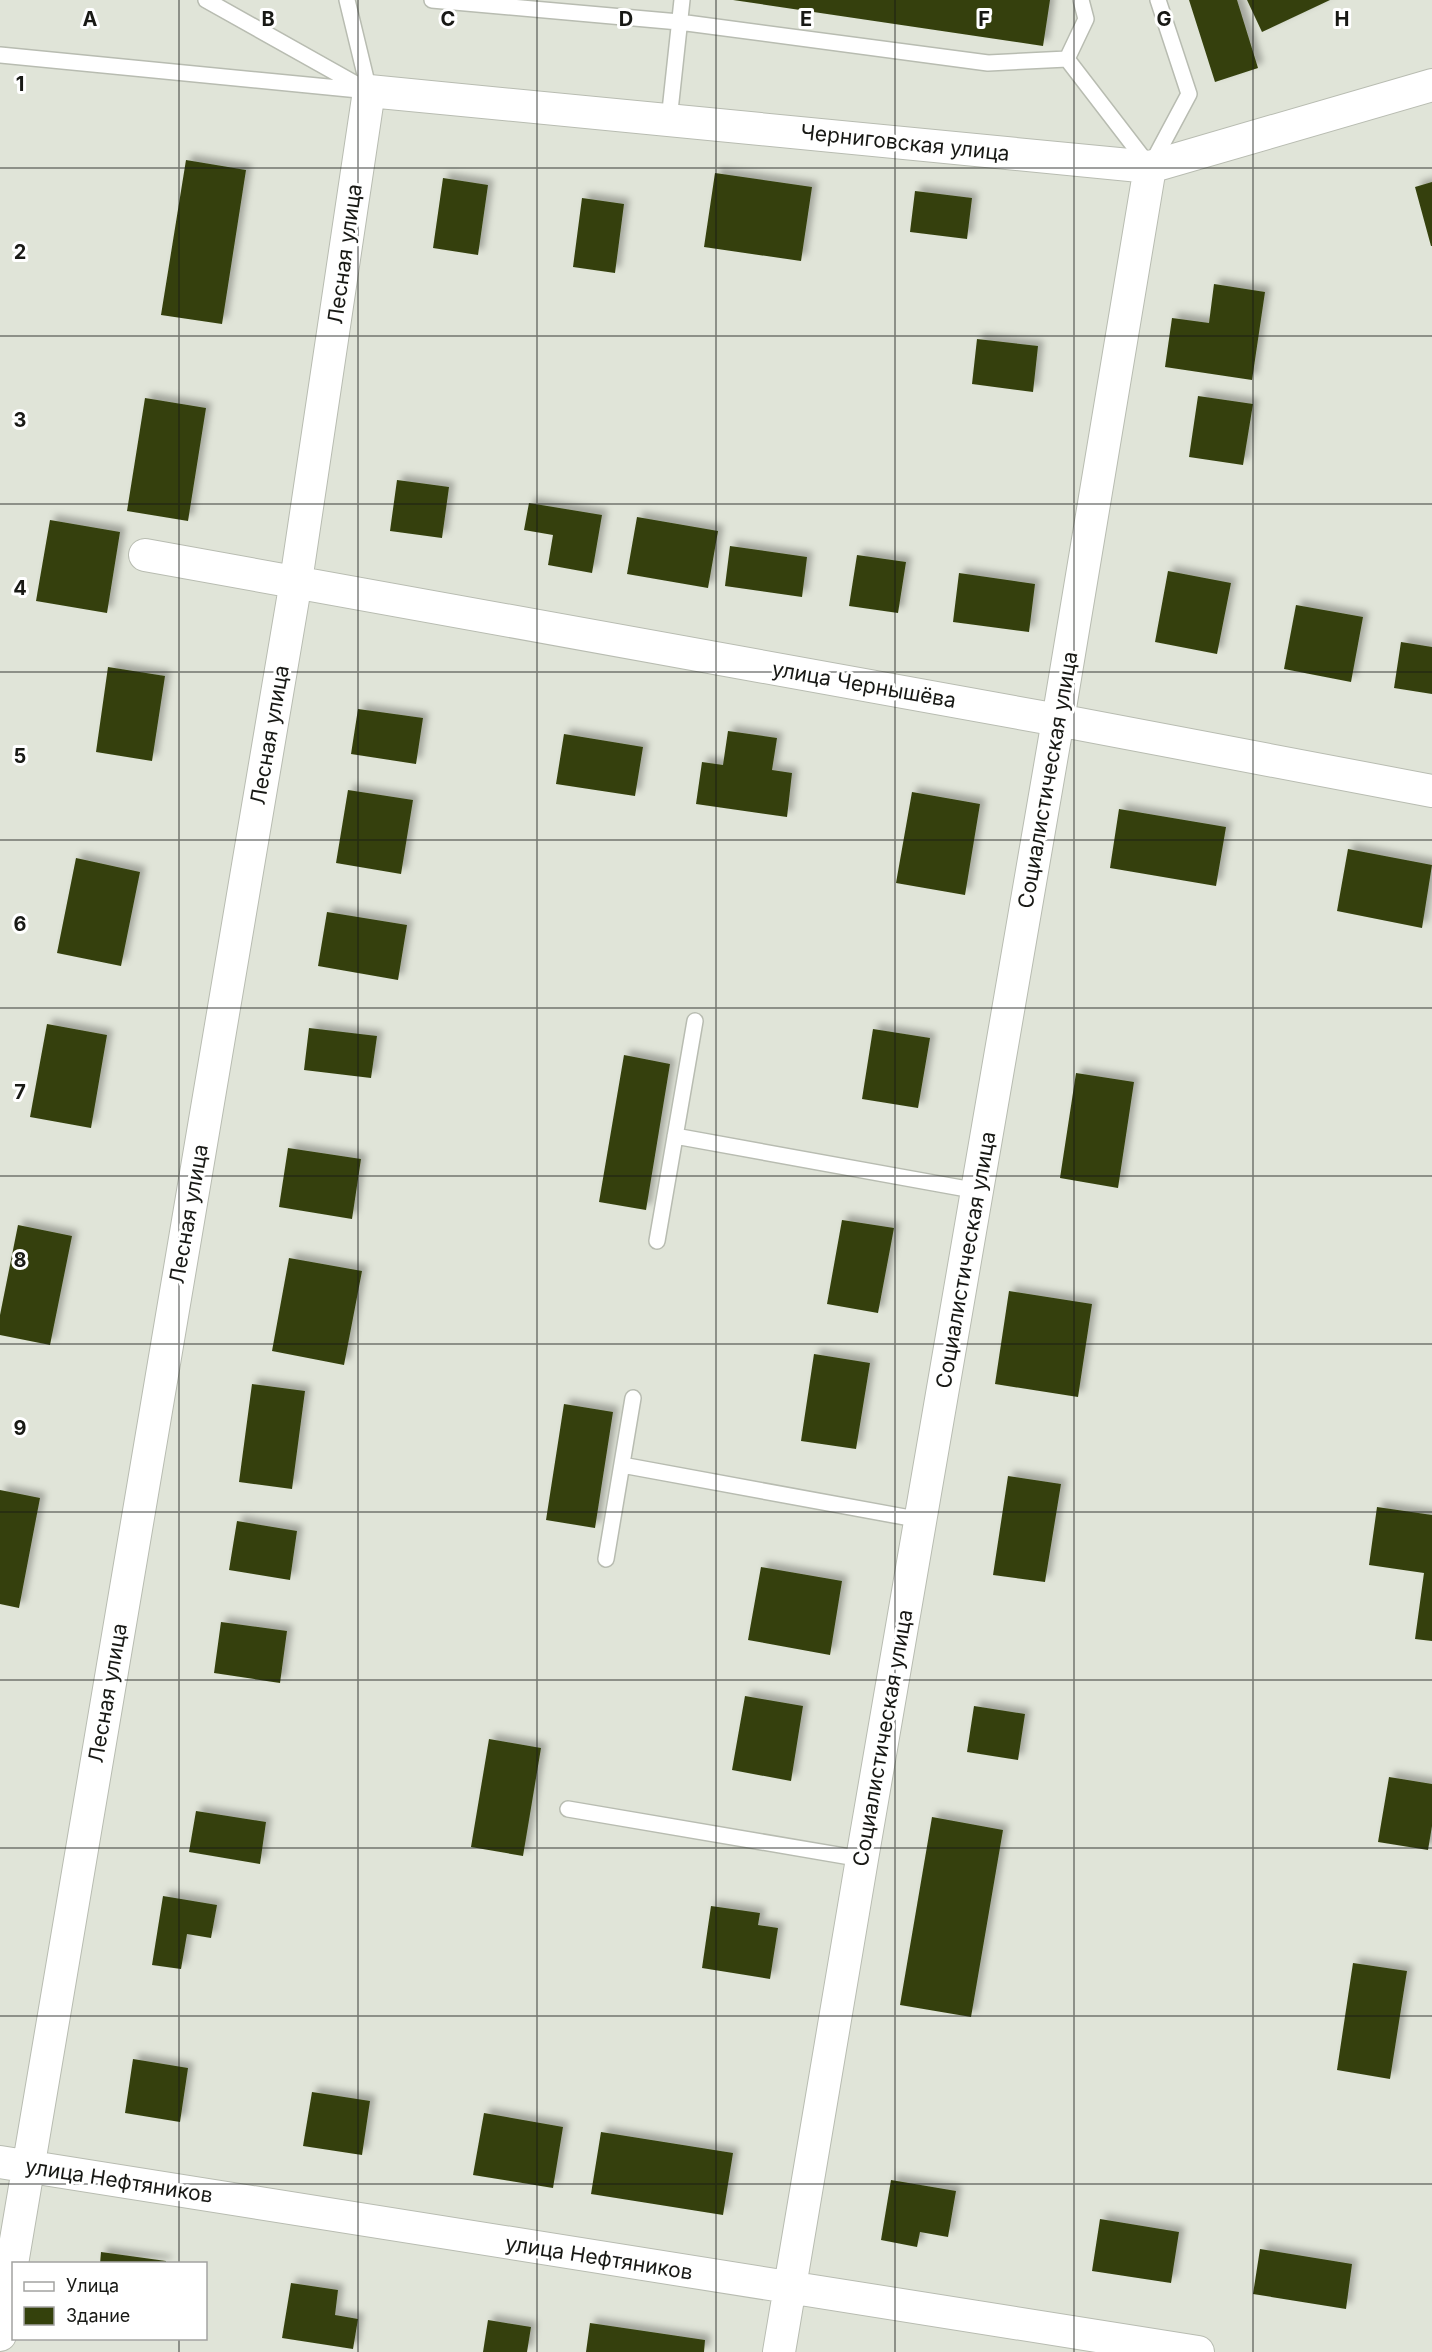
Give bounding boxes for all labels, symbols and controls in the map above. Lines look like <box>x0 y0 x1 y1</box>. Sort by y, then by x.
text: A <box>83 7 98 31</box>
text: B <box>261 7 275 31</box>
text: C <box>441 7 455 31</box>
text: D <box>619 7 633 31</box>
text: E <box>800 7 812 31</box>
text: F <box>978 7 990 31</box>
text: G <box>1156 7 1172 31</box>
text: H <box>1335 7 1349 31</box>
text: 1 <box>16 72 24 96</box>
street label: Черниговская улица <box>799 119 1011 166</box>
street label: Лесная улица <box>322 182 367 326</box>
text: 2 <box>14 240 26 264</box>
text: 3 <box>14 408 26 432</box>
text: 4 <box>13 576 27 600</box>
street label: Социалистическая улица <box>1013 649 1082 910</box>
street label: улица Чернышёва <box>770 656 958 713</box>
street label: Лесная улица <box>245 663 294 807</box>
text: 5 <box>14 744 26 768</box>
text: 6 <box>14 912 27 936</box>
text: 7 <box>14 1080 26 1104</box>
street label: Социалистическая улица <box>931 1129 1000 1390</box>
street label: Лесная улица <box>164 1142 213 1286</box>
text: 8 <box>13 1248 27 1272</box>
text: 9 <box>14 1416 27 1440</box>
street label: Социалистическая улица <box>848 1607 917 1868</box>
street label: Лесная улица <box>83 1621 132 1765</box>
street label: улица Нефтяников <box>24 2153 215 2208</box>
street label: улица Нефтяников <box>504 2230 695 2285</box>
legend <box>12 2262 207 2340</box>
text: Улица <box>66 2275 119 2296</box>
text: Здание <box>66 2305 130 2326</box>

